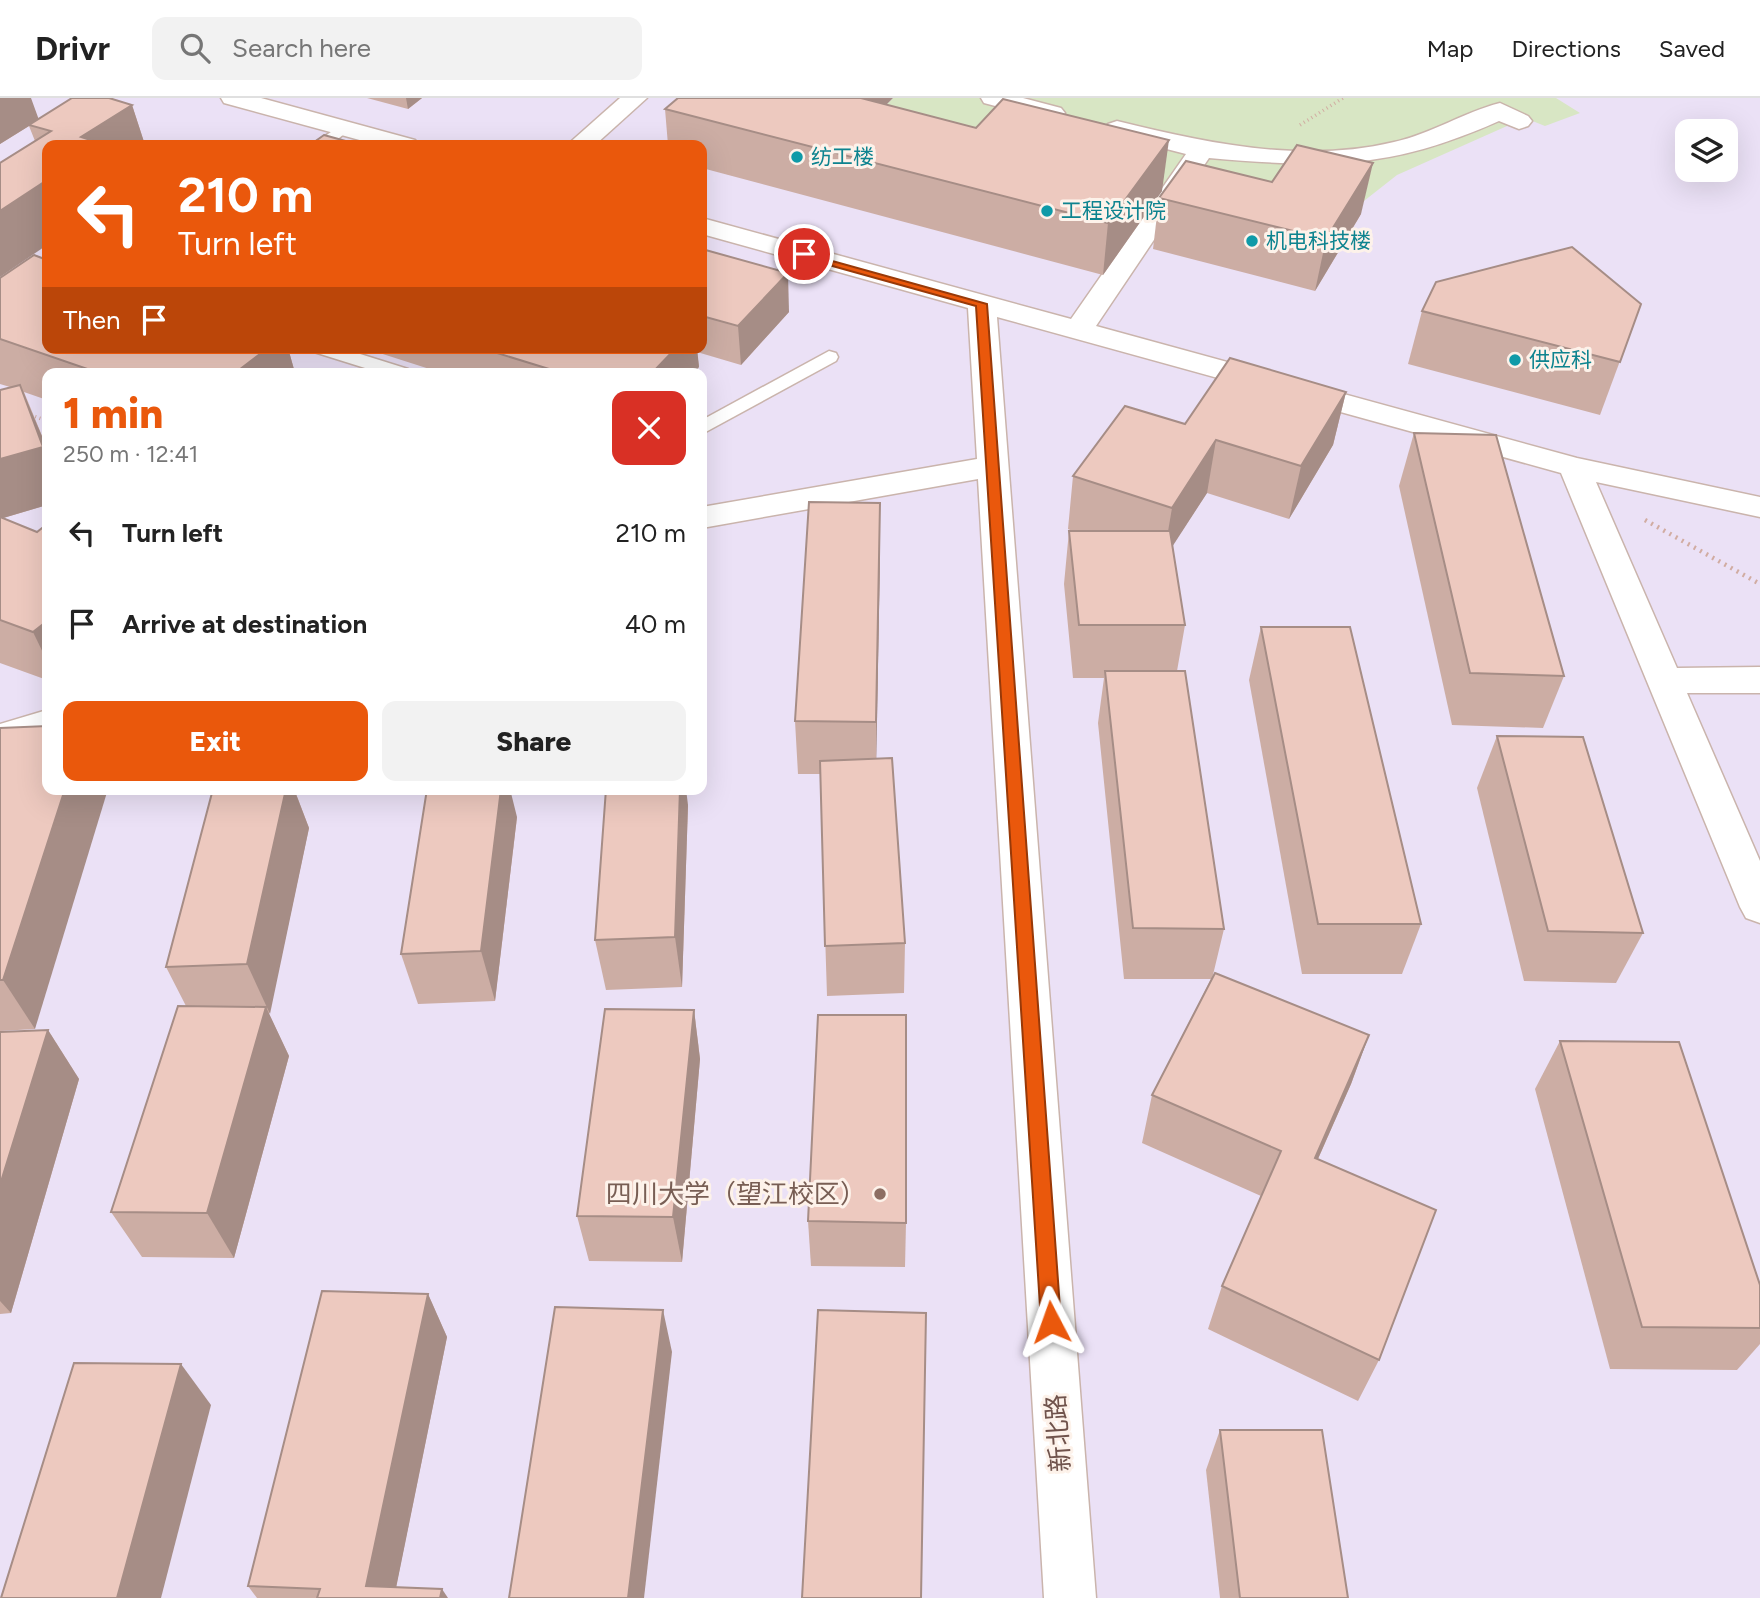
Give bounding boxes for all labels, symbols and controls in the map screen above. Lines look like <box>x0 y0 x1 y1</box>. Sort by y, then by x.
search box <box>152 17 642 80</box>
text: Drivr <box>35 29 110 68</box>
icon: search <box>176 29 214 67</box>
text: Search here <box>232 32 371 64</box>
text: Map <box>1427 34 1473 63</box>
text: Directions <box>1511 34 1621 63</box>
text: Saved <box>1659 34 1725 63</box>
map controls <box>1675 119 1738 182</box>
button: layers <box>1675 119 1738 182</box>
place label: 纺工楼 <box>811 144 874 169</box>
marker: 纺工楼 <box>789 149 805 165</box>
text: 210 m <box>178 165 313 224</box>
icon: left <box>63 168 154 259</box>
place label: 工程设计院 <box>1061 198 1166 223</box>
marker: 工程设计院 <box>1039 203 1055 219</box>
pin <box>774 224 834 284</box>
text: Turn left <box>178 225 297 263</box>
place label: 机电科技楼 <box>1266 228 1371 253</box>
marker: 机电科技楼 <box>1244 233 1260 249</box>
icon: arrive <box>785 235 823 273</box>
icon: arrive <box>135 301 173 339</box>
text: Then <box>63 304 121 336</box>
place label: 供应科 <box>1529 347 1592 372</box>
marker: 供应科 <box>1507 352 1523 368</box>
text: 1 min <box>63 388 163 439</box>
button: close <box>612 391 686 465</box>
text: 250 m · 12:41 <box>63 440 198 468</box>
icon: left <box>63 514 101 552</box>
text: Turn left <box>122 517 223 549</box>
text: 210 m <box>616 517 686 549</box>
icon: arrive <box>63 605 101 643</box>
text: Arrive at destination <box>122 608 367 640</box>
text: 40 m <box>625 608 686 640</box>
button: Exit <box>63 701 368 781</box>
button: Share <box>382 701 686 781</box>
place label: 四川大学（望江校区） <box>606 1178 866 1210</box>
marker: 四川大学（望江校区） <box>872 1186 888 1202</box>
position arrow <box>1014 1285 1088 1359</box>
street label: 新北路 <box>1039 1393 1077 1473</box>

